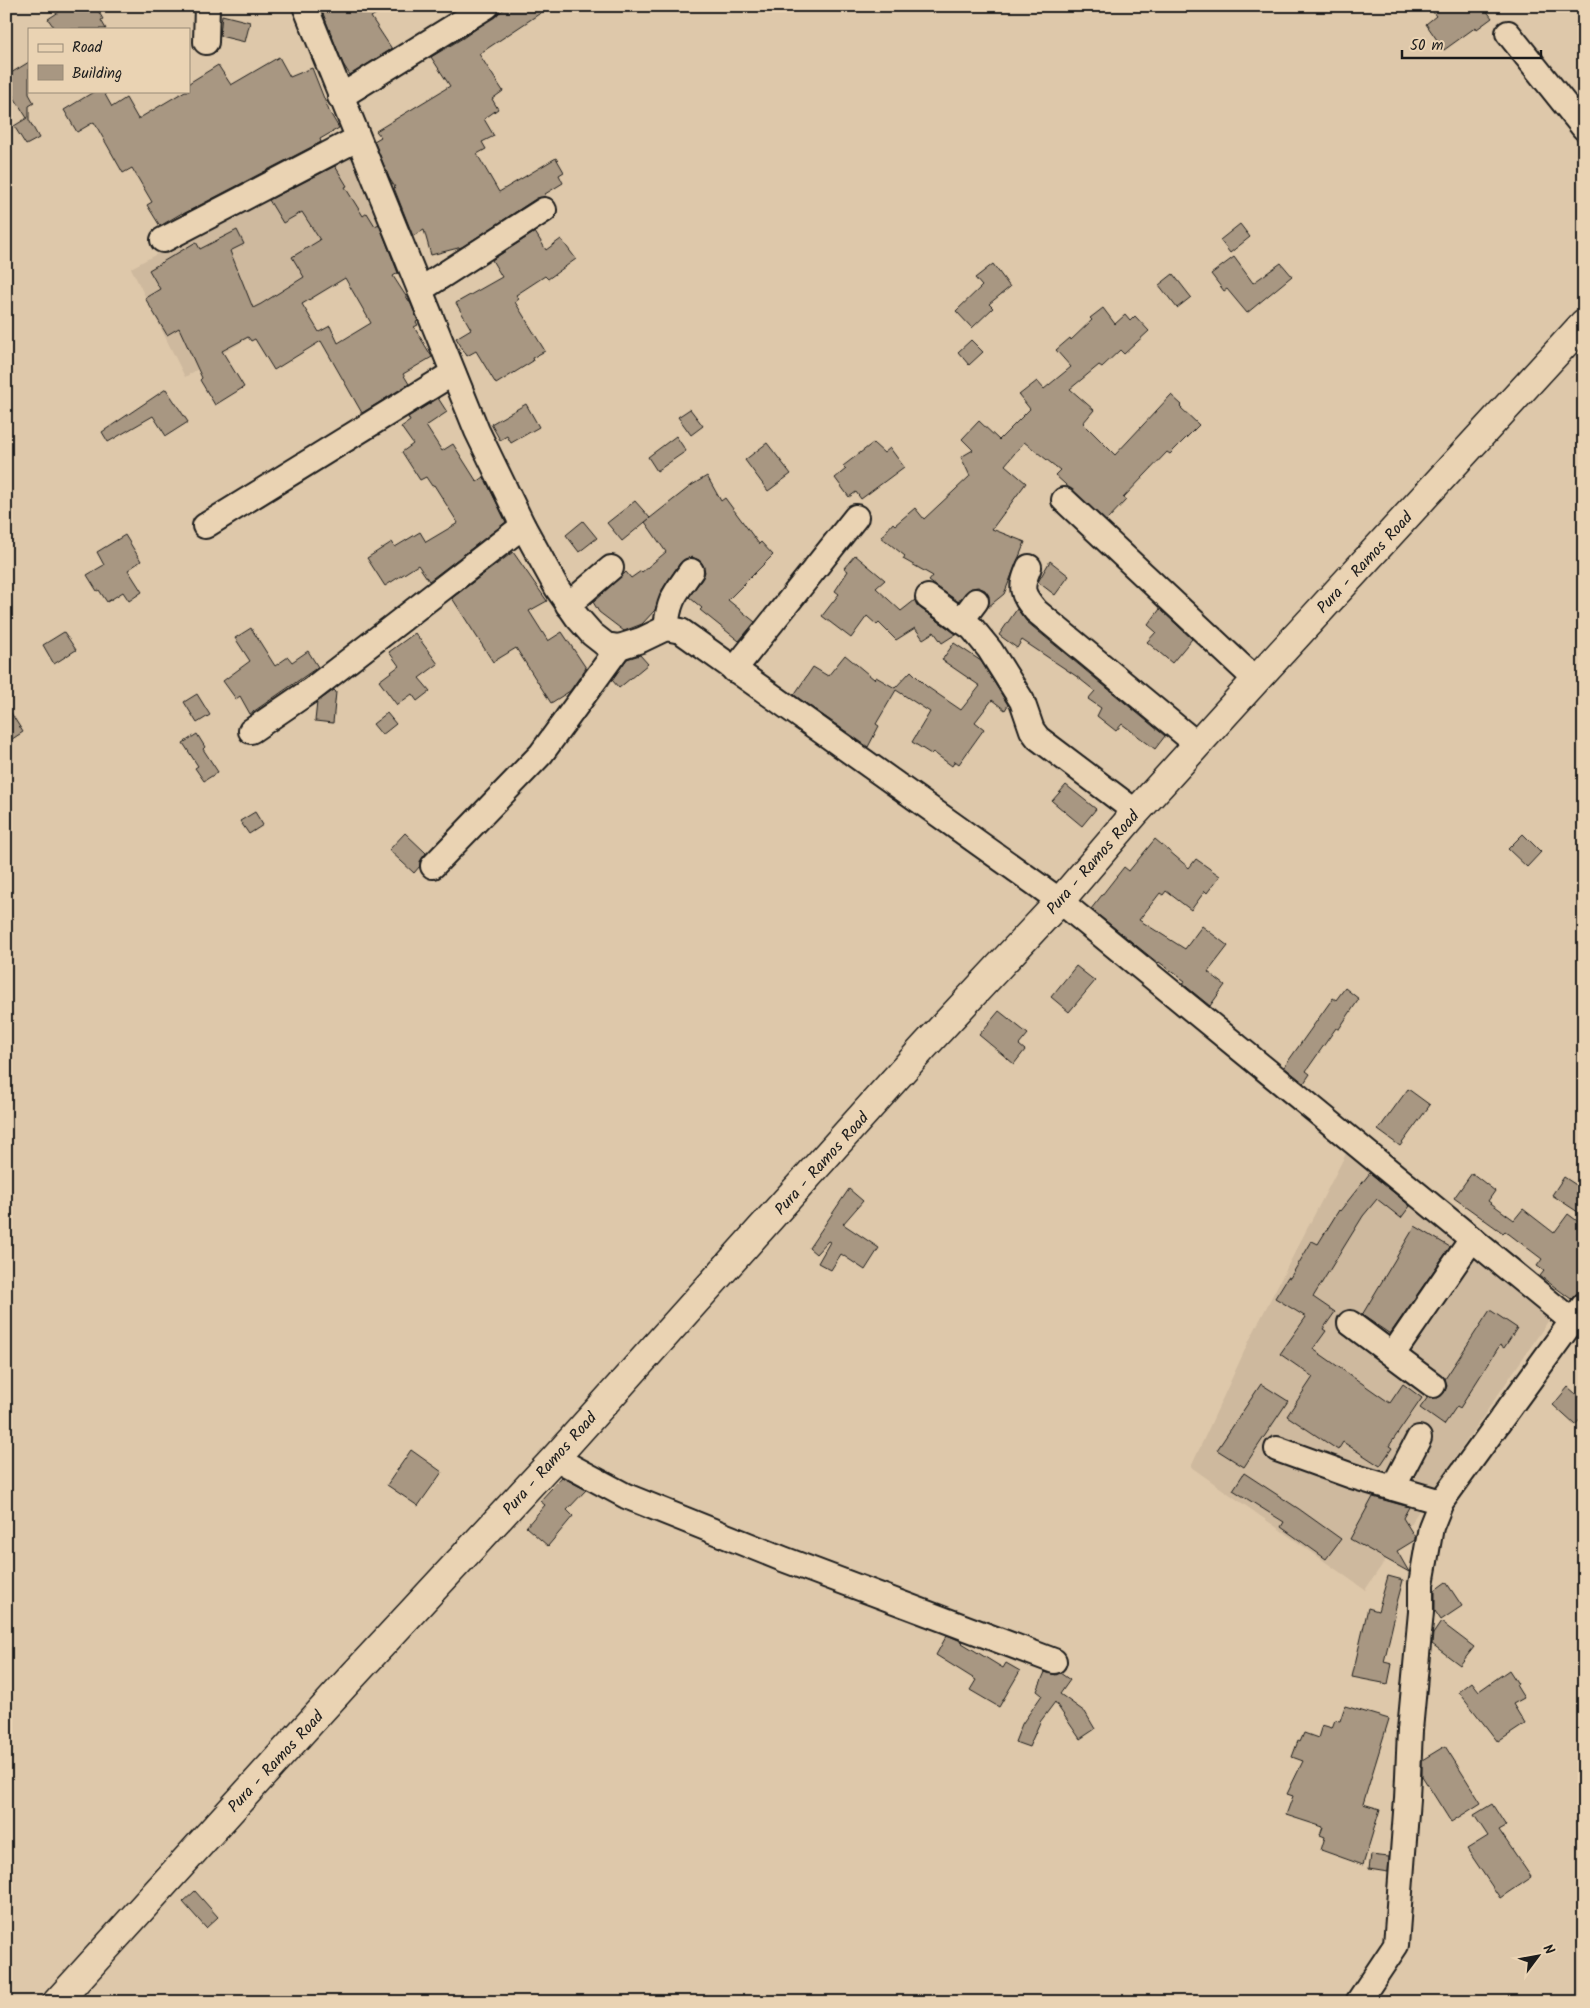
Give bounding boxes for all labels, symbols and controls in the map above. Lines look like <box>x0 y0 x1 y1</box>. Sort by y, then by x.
legend <box>28 28 190 92</box>
scale bar <box>1402 28 1541 60</box>
text: 50 m <box>1410 34 1444 58</box>
text: Road <box>72 36 103 60</box>
text: Building <box>72 62 122 86</box>
street label: Pura - Ramos Road <box>1311 506 1420 620</box>
street label: Pura - Ramos Road <box>1041 804 1146 921</box>
street label: Pura - Ramos Road <box>769 1106 876 1221</box>
street label: Pura - Ramos Road <box>497 1406 604 1521</box>
street label: Pura - Ramos Road <box>222 1705 331 1819</box>
north arrow <box>1512 1930 1562 1980</box>
text: N <box>1537 1940 1560 1959</box>

